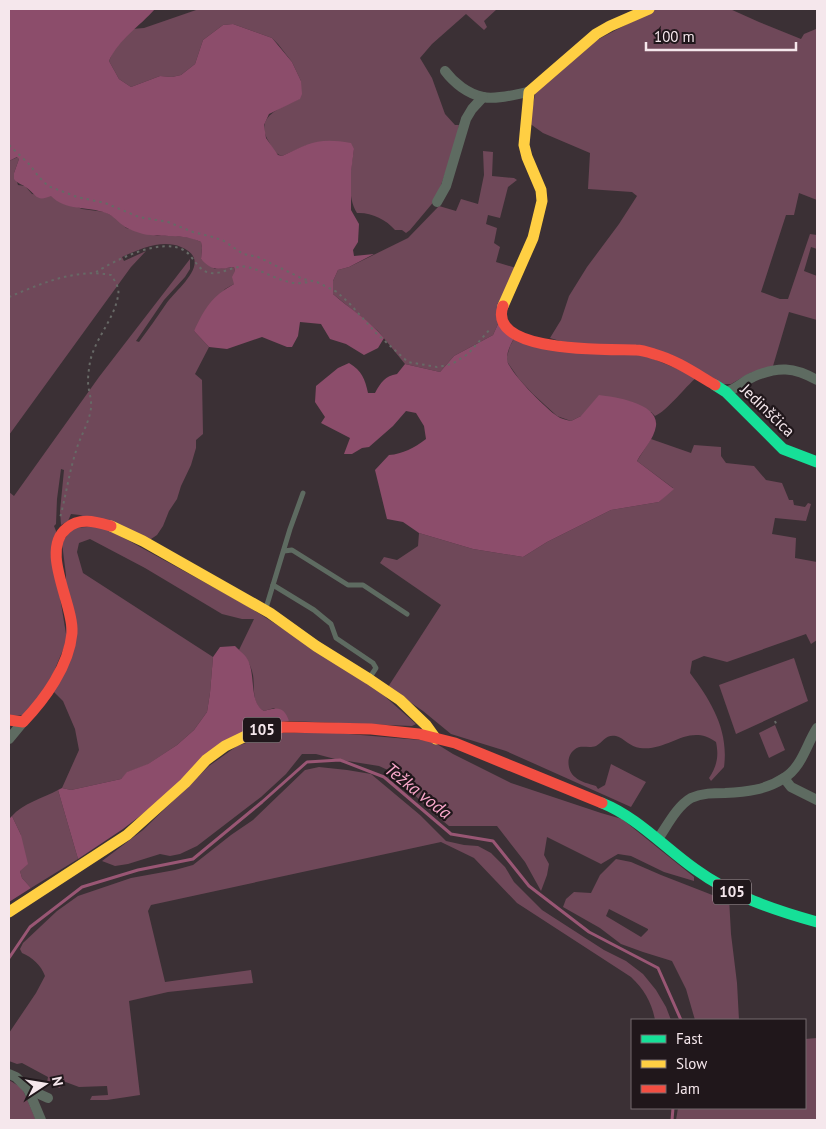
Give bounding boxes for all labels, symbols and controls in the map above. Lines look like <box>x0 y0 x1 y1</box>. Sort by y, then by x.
scale bar <box>646 20 796 52</box>
text: 100 m <box>654 27 695 46</box>
street label: Jedinščica <box>736 379 799 441</box>
road number: 105 <box>243 718 281 742</box>
water label: Težka voda <box>380 757 457 824</box>
road number: 105 <box>713 880 751 904</box>
legend <box>631 1019 806 1109</box>
text: Fast <box>676 1029 703 1048</box>
text: Slow <box>676 1054 707 1073</box>
north arrow <box>20 1059 70 1109</box>
text: N <box>48 1075 67 1088</box>
text: Jam <box>675 1079 700 1098</box>

